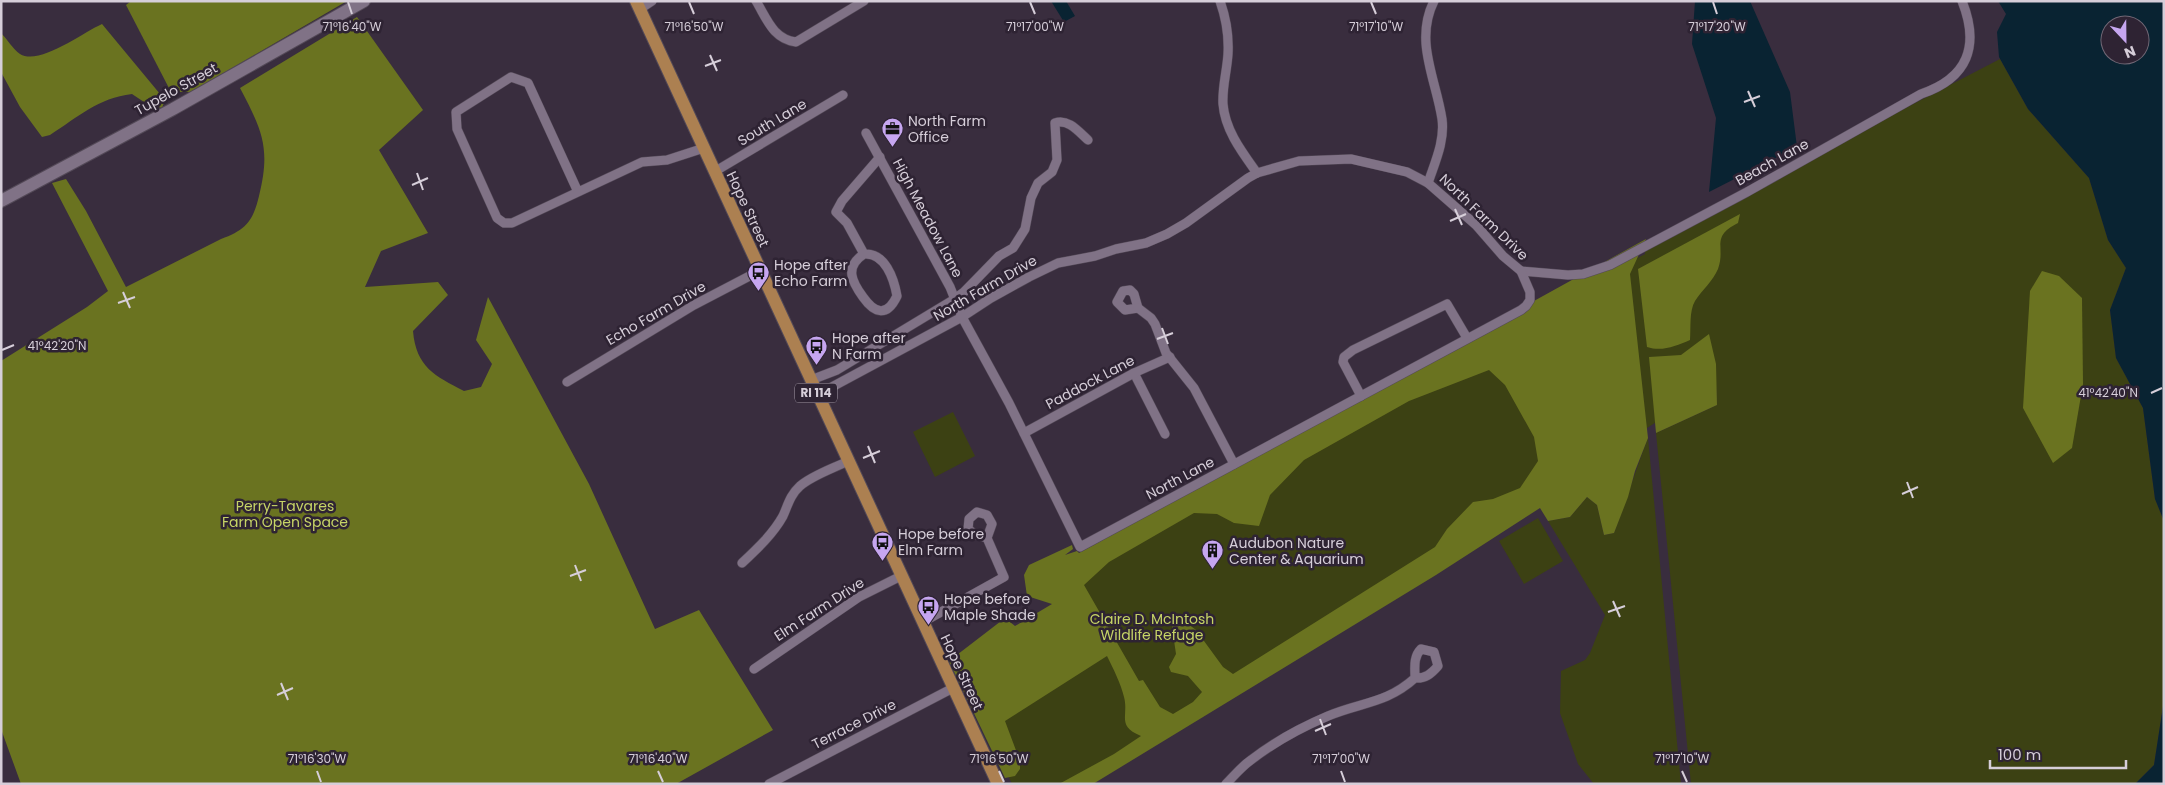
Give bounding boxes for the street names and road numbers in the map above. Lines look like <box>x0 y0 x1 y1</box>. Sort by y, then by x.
street label: Tupelo Street <box>131 58 221 120</box>
street label: South Lane <box>734 93 810 150</box>
street label: Beach Lane <box>1732 133 1813 190</box>
street label: High Meadow Lane <box>888 155 968 281</box>
street label: Hope Street <box>722 168 774 250</box>
street label: North Farm Drive <box>1435 169 1533 265</box>
street label: North Farm Drive <box>929 250 1041 326</box>
street label: Echo Farm Drive <box>602 276 710 350</box>
street label: Paddock Lane <box>1042 350 1138 414</box>
road number: RI 114 <box>795 383 837 402</box>
street label: North Lane <box>1142 451 1218 504</box>
street label: Elm Farm Drive <box>770 572 868 646</box>
street label: Hope Street <box>936 631 988 713</box>
street label: Terrace Drive <box>808 694 900 754</box>

